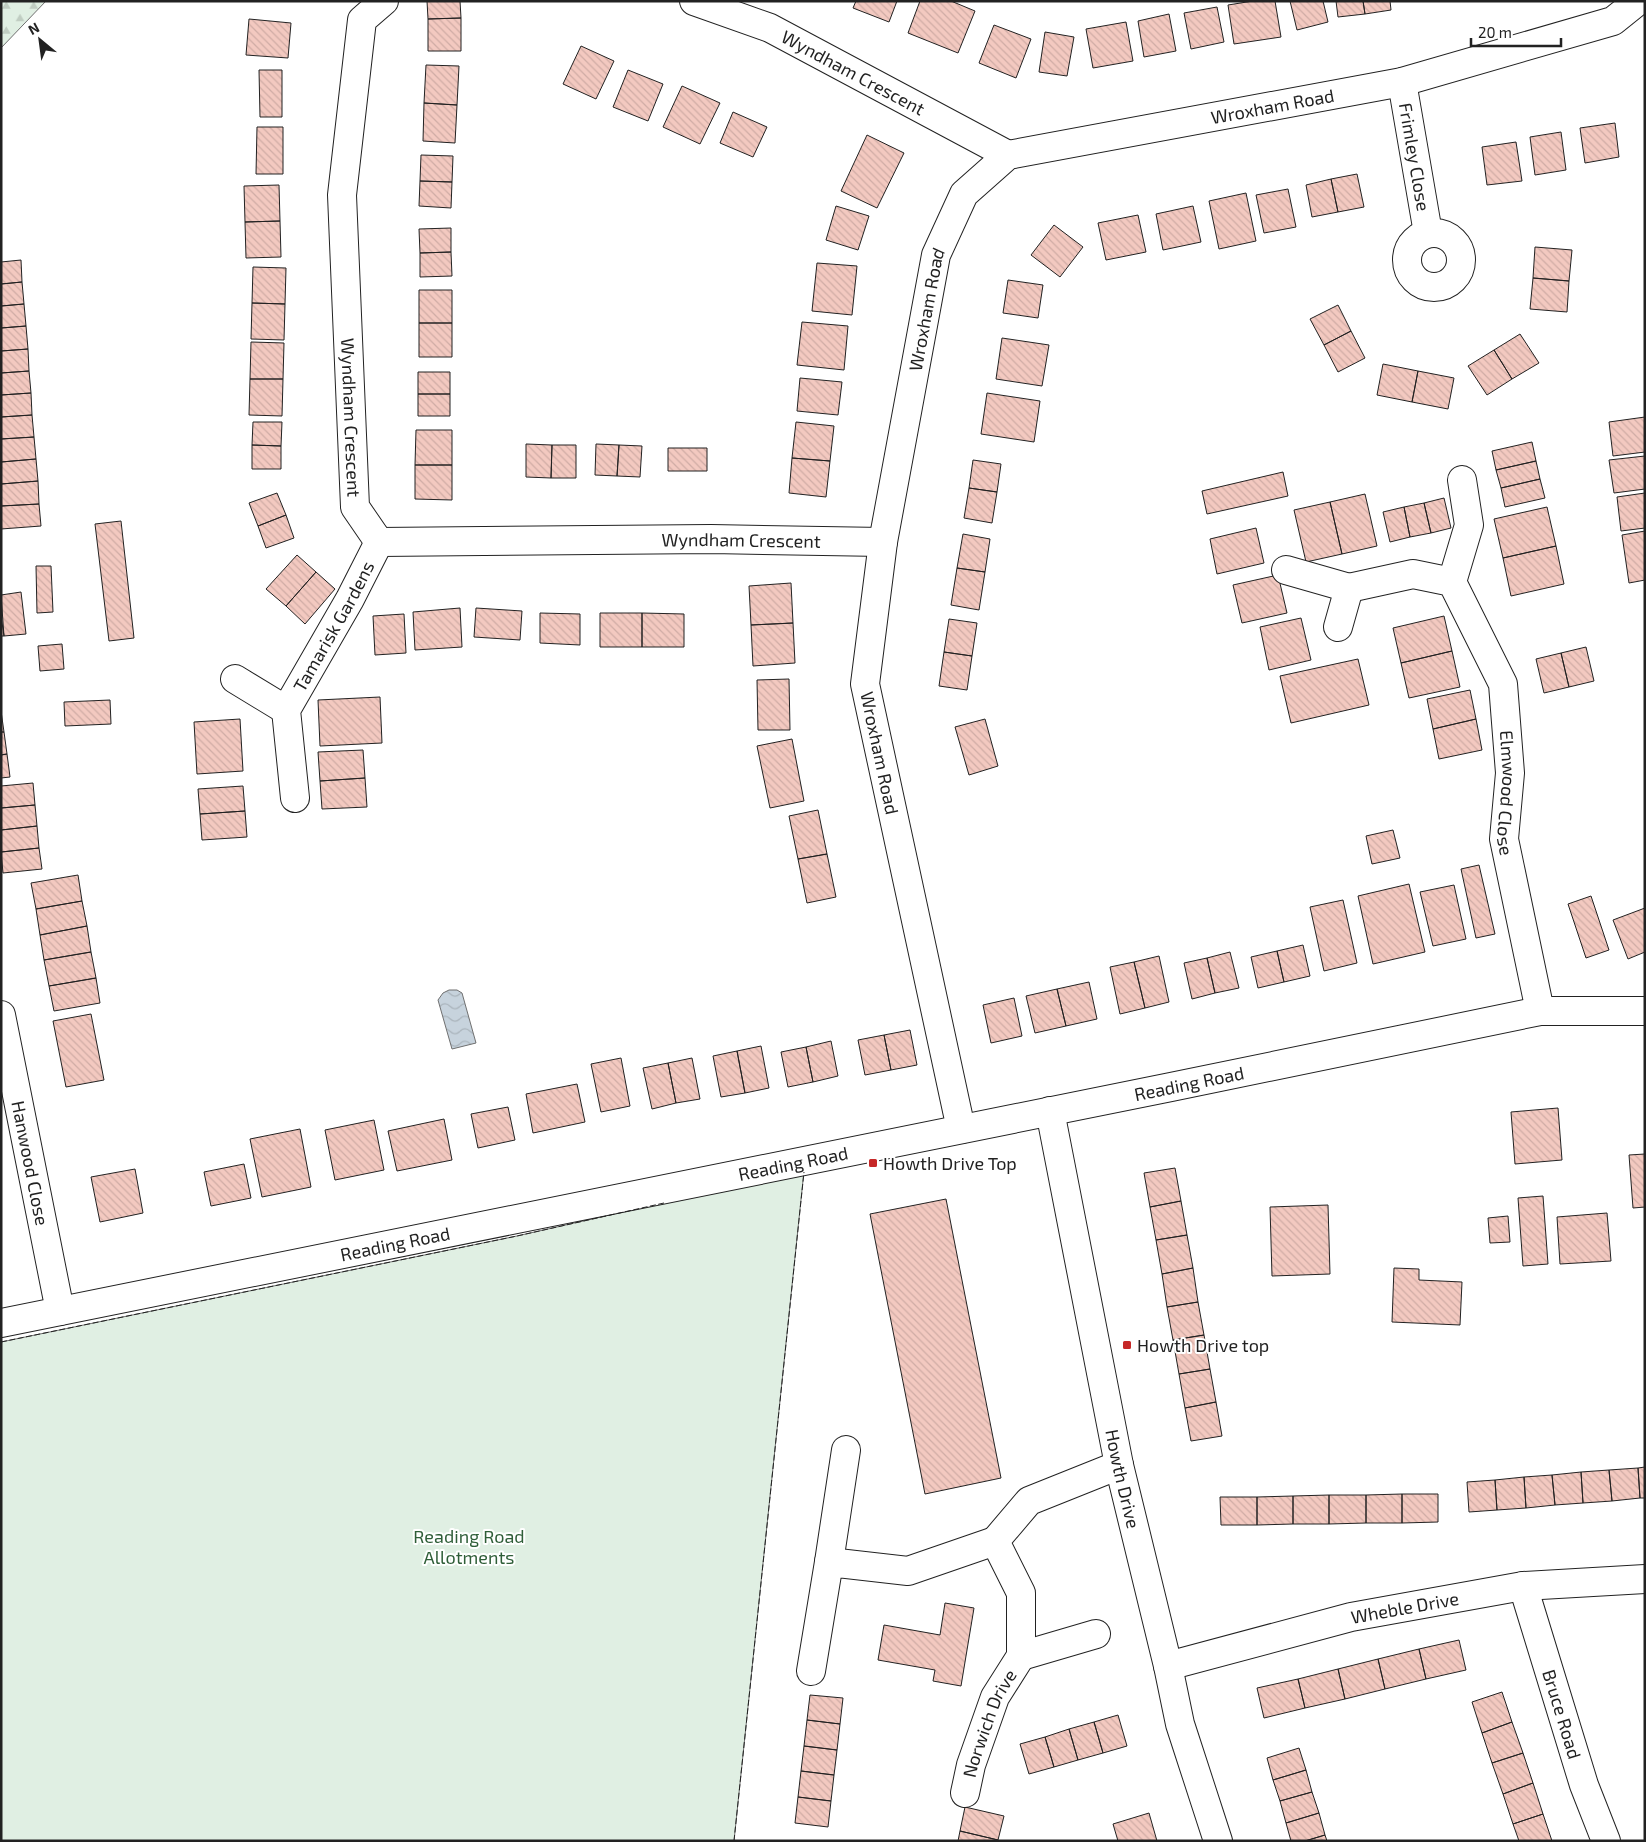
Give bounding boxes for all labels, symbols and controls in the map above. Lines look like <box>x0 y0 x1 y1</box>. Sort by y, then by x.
north arrow <box>15 15 65 65</box>
scale bar <box>1471 15 1561 47</box>
text: N <box>25 18 42 38</box>
text: 20 m <box>1478 23 1512 41</box>
street label: Wyndham Crescent <box>778 25 929 120</box>
street label: Wroxham Road <box>1209 84 1336 128</box>
street label: Frimley Close <box>1395 101 1435 213</box>
street label: Wroxham Road <box>904 244 949 373</box>
street label: Wyndham Crescent <box>337 338 366 498</box>
street label: Wyndham Crescent <box>661 528 821 552</box>
street label: Tamarisk Gardens <box>288 557 379 695</box>
street label: Wroxham Road <box>856 690 904 816</box>
street label: Elmwood Close <box>1493 729 1521 857</box>
street label: Reading Road <box>1132 1061 1246 1105</box>
street label: Hanwood Close <box>7 1099 54 1227</box>
street label: Reading Road <box>736 1141 850 1185</box>
place label: Howth Drive Top <box>883 1152 1017 1174</box>
marker: Howth Drive Top <box>867 1157 879 1169</box>
street label: Reading Road <box>338 1222 452 1265</box>
place label: Howth Drive top <box>1137 1334 1269 1356</box>
marker: Howth Drive top <box>1121 1339 1133 1351</box>
street label: Howth Drive <box>1101 1427 1145 1531</box>
park label: Reading Road Allotments <box>413 1525 525 1568</box>
street label: Wheble Drive <box>1349 1587 1460 1628</box>
street label: Norwich Drive <box>958 1665 1021 1779</box>
street label: Bruce Road <box>1538 1667 1586 1762</box>

